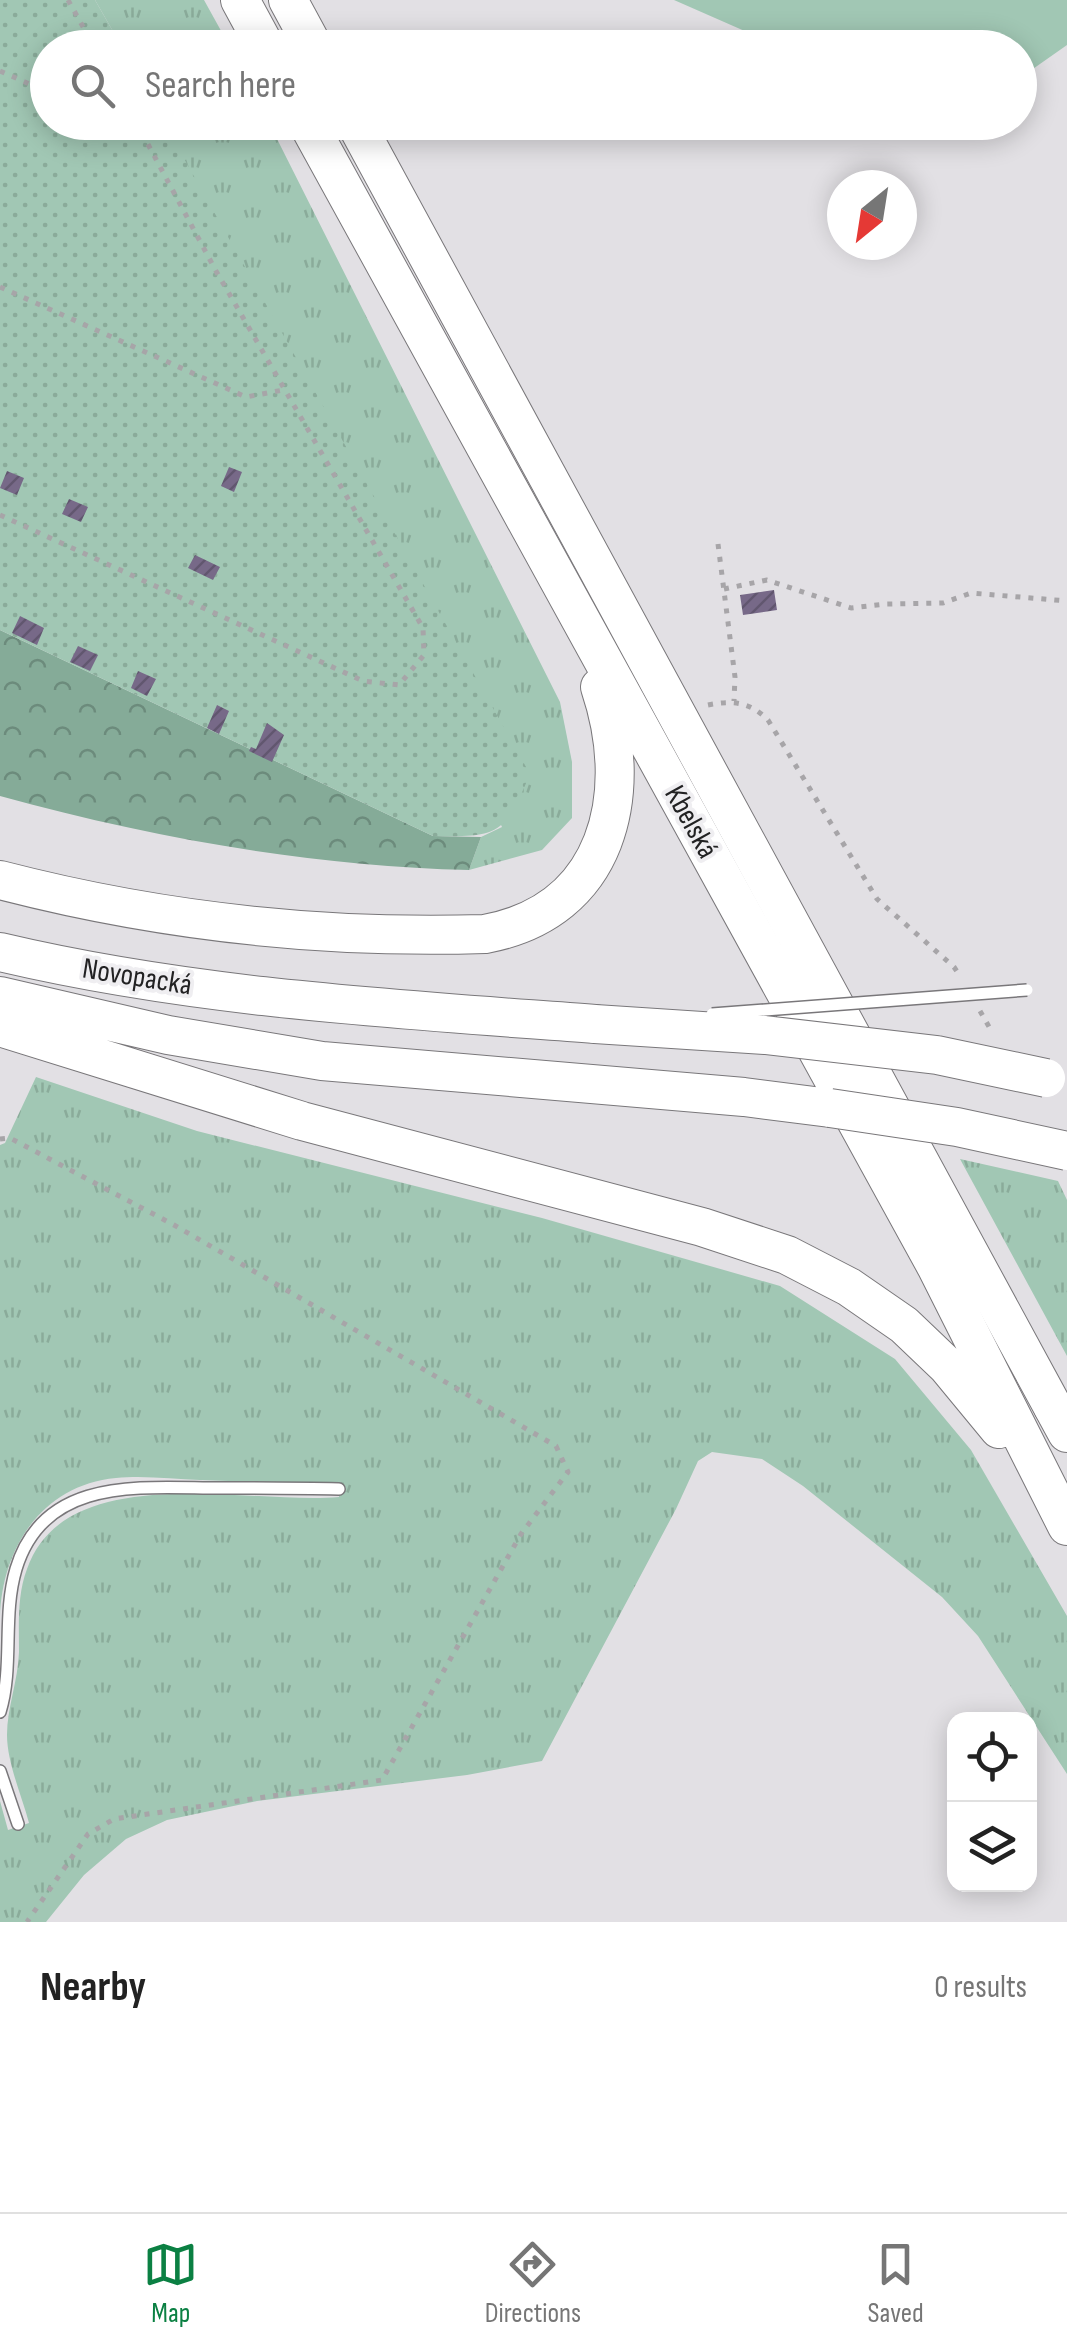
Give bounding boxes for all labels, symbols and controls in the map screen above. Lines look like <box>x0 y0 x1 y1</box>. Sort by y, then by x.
search box <box>30 30 1037 140</box>
icon: search <box>65 58 120 113</box>
text: Search here <box>145 63 296 108</box>
north arrow <box>827 170 917 260</box>
street label: Kbelská <box>656 779 726 865</box>
street label: Novopacká <box>80 951 194 1003</box>
map controls <box>947 1712 1037 1892</box>
button: locate <box>947 1712 1037 1802</box>
button: layers <box>947 1802 1037 1892</box>
text: Nearby <box>40 1962 146 2013</box>
text: 0 results <box>934 1968 1027 2007</box>
tab: Map <box>143 2237 198 2330</box>
tab: Directions <box>485 2237 581 2330</box>
tab: Saved <box>868 2237 924 2330</box>

